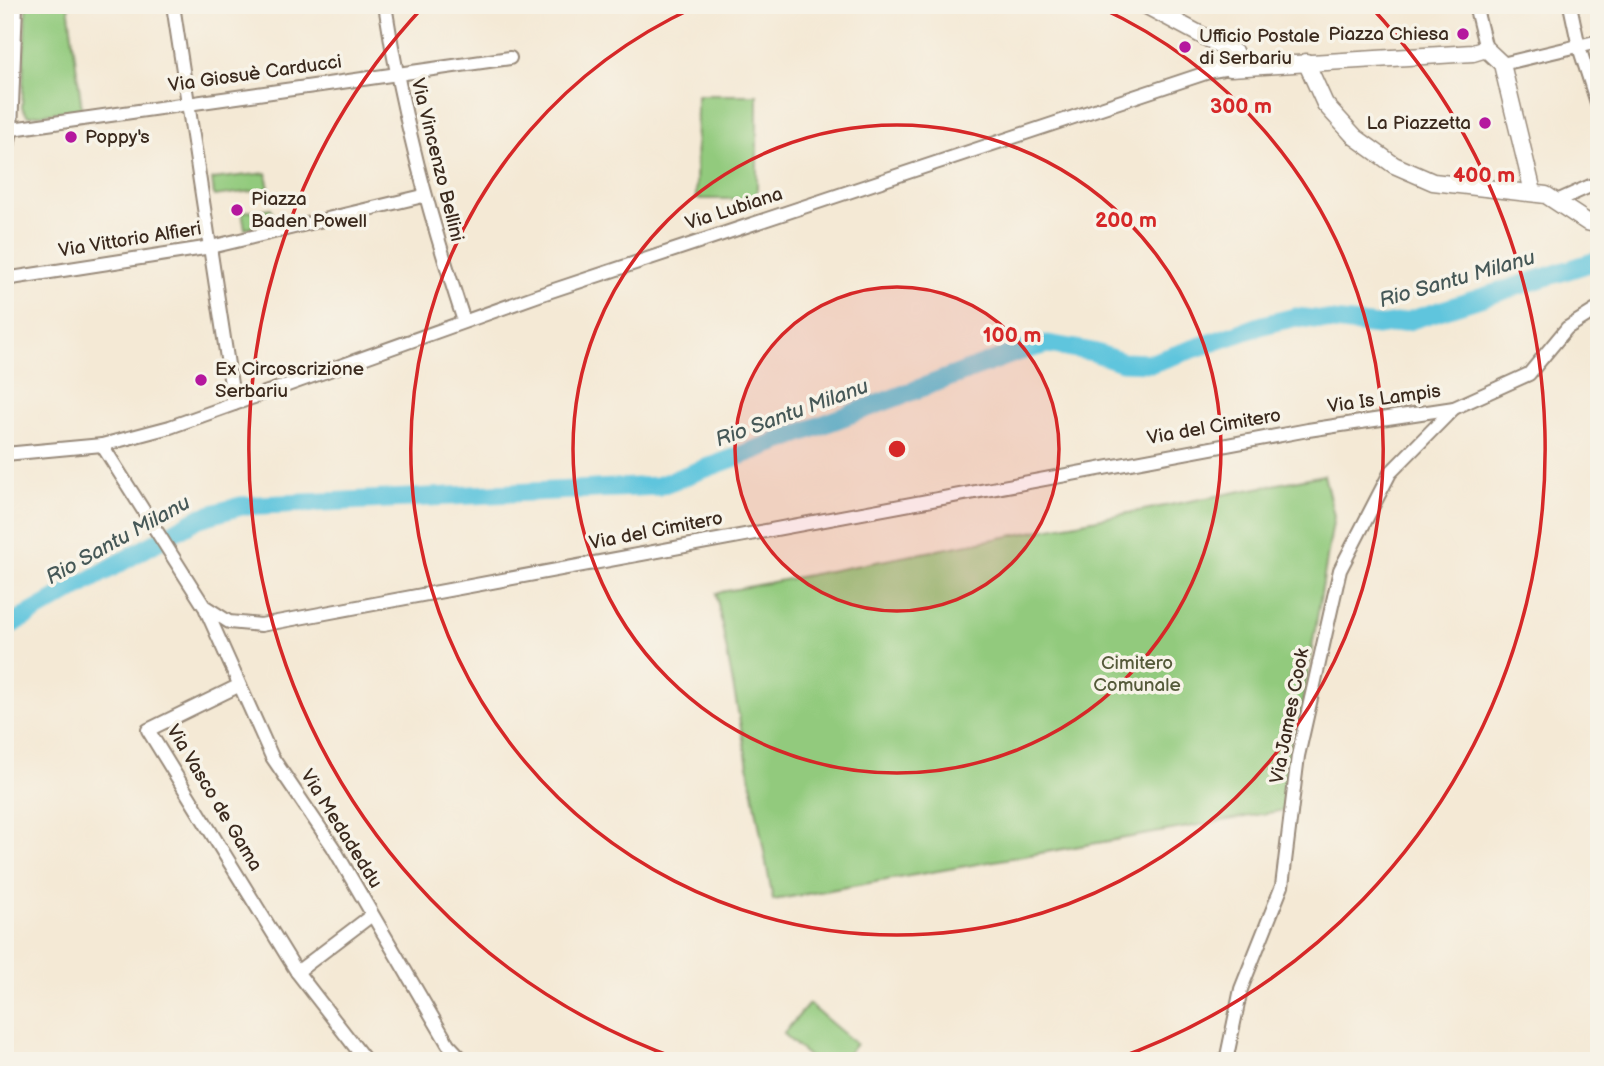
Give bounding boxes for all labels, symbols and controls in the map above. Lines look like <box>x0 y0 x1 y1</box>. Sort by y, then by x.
place label: Piazza Chiesa <box>1328 23 1449 46</box>
place label: Ufficio Postale di Serbariu <box>1199 25 1320 70</box>
marker: Piazza Chiesa <box>1455 26 1471 42</box>
marker: Ufficio Postale di Serbariu <box>1177 39 1193 55</box>
street label: Via Giosuè Carducci <box>167 50 343 98</box>
street label: Via Vincenzo Bellini <box>406 76 468 244</box>
text: 300 m <box>1210 94 1272 119</box>
place label: La Piazzetta <box>1367 112 1471 135</box>
marker: La Piazzetta <box>1477 115 1493 131</box>
place label: Poppy's <box>85 126 150 149</box>
marker: Poppy's <box>63 129 79 145</box>
text: 400 m <box>1453 163 1515 188</box>
street label: Via Lubiana <box>682 182 786 236</box>
place label: Piazza Baden Powell <box>251 188 367 233</box>
marker: Piazza Baden Powell <box>229 202 245 218</box>
text: 200 m <box>1095 208 1157 233</box>
street label: Via Vittorio Alfieri <box>57 217 203 263</box>
water label: Rio Santu Milanu <box>1376 245 1538 313</box>
text: 100 m <box>983 323 1041 348</box>
place label: Ex Circoscrizione Serbariu <box>215 358 364 403</box>
marker: Ex Circoscrizione Serbariu <box>193 372 209 388</box>
water label: Rio Santu Milanu <box>712 374 872 452</box>
street label: Via Is Lampis <box>1326 380 1442 418</box>
street label: Via del Cimitero <box>1145 404 1283 450</box>
centre of rings <box>885 437 909 461</box>
water label: Rio Santu Milanu <box>42 490 195 590</box>
street label: Via del Cimitero <box>587 507 725 555</box>
street label: Via James Cook <box>1266 646 1315 786</box>
park label: Cimitero Comunale <box>1093 652 1181 697</box>
street label: Via Vasco de Gama <box>161 721 267 875</box>
street label: Via Medadeddu <box>295 765 387 893</box>

